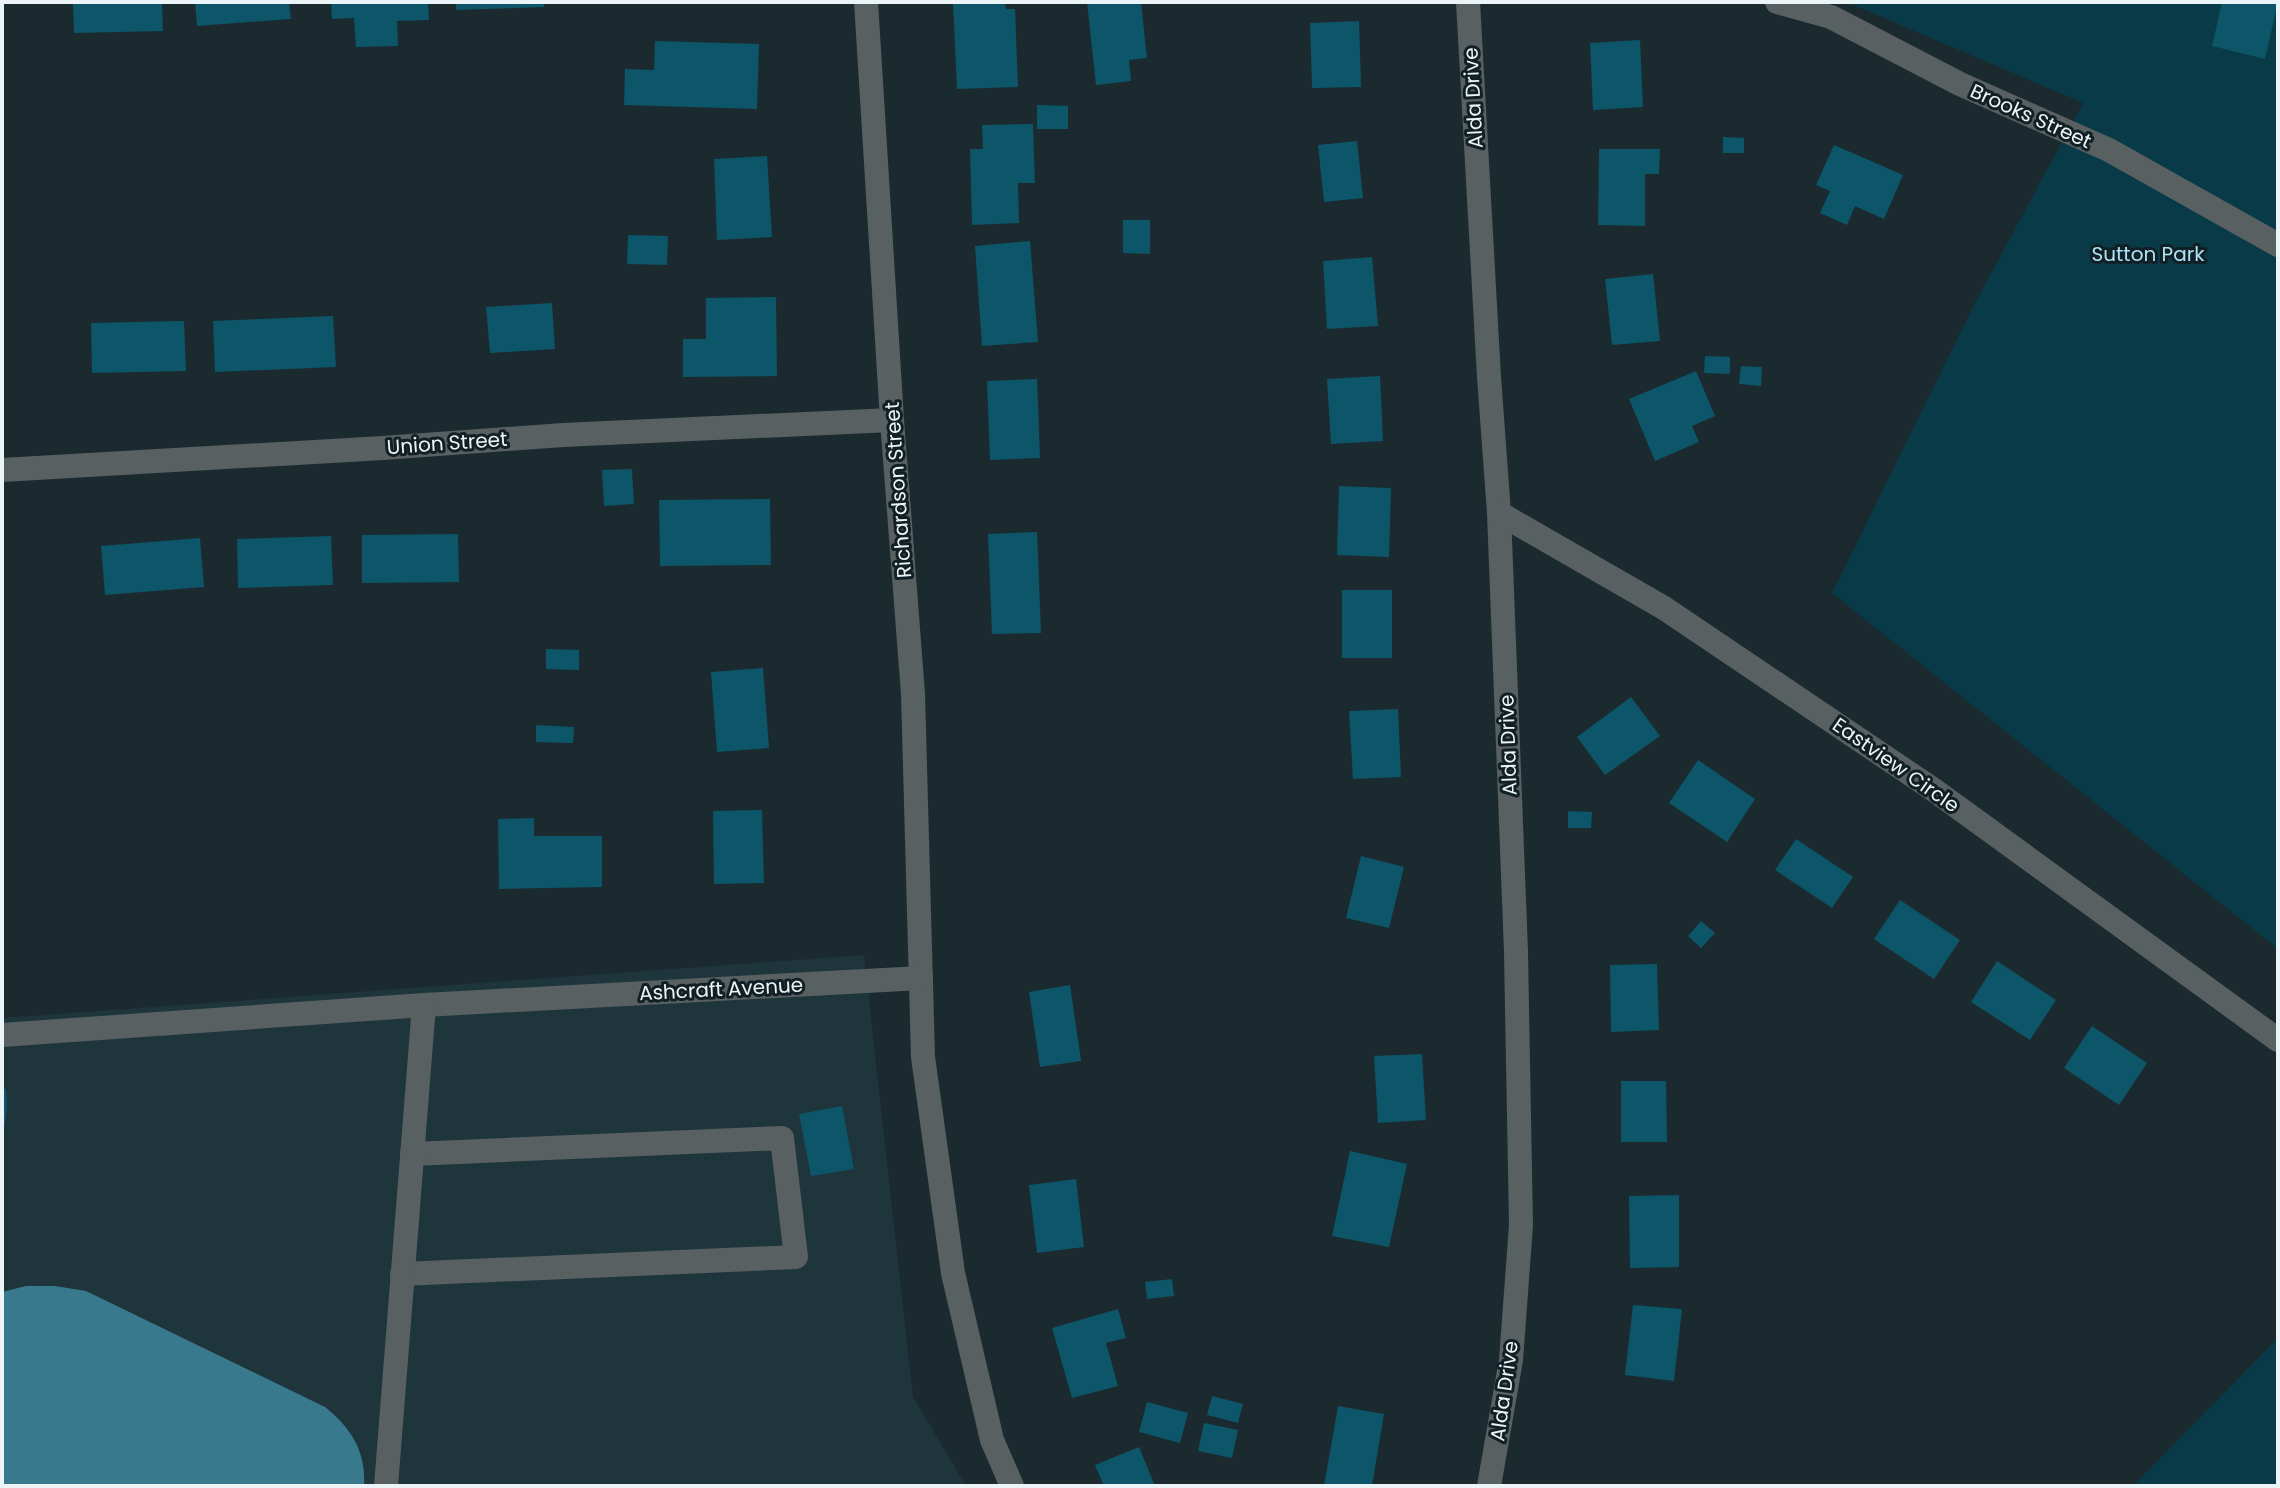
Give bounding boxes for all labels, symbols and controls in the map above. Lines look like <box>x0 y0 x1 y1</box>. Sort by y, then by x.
street label: Alda Drive <box>1456 47 1490 149</box>
street label: Brooks Street <box>1966 77 2096 155</box>
park label: Sutton Park <box>2092 240 2205 268</box>
street label: Richardson Street <box>878 401 918 579</box>
street label: Union Street <box>386 425 508 461</box>
street label: Alda Drive <box>1492 694 1524 796</box>
street label: Eastview Circle <box>1827 711 1965 819</box>
street label: Ashcraft Avenue <box>638 971 804 1007</box>
street label: Alda Drive <box>1483 1339 1525 1443</box>

